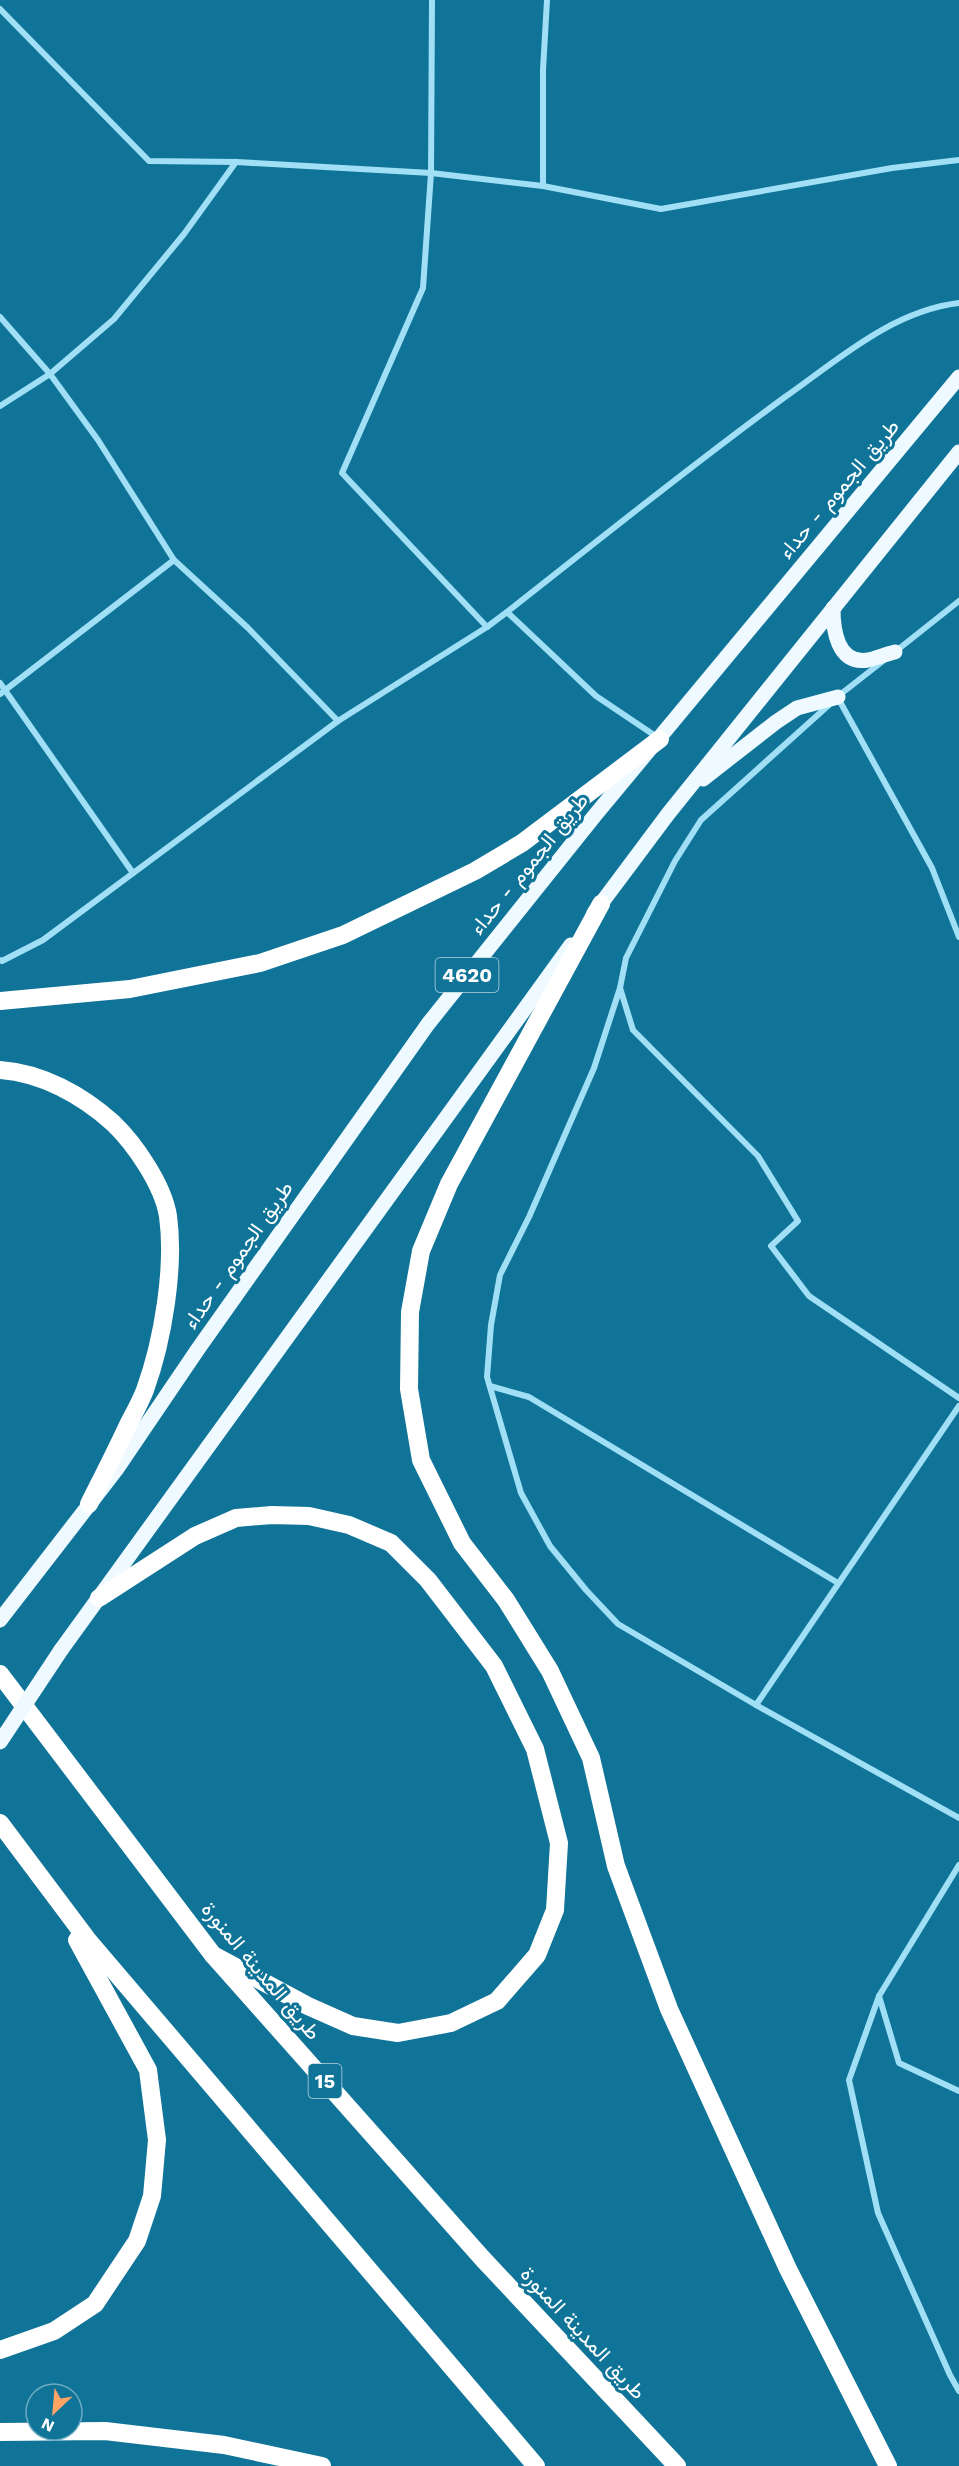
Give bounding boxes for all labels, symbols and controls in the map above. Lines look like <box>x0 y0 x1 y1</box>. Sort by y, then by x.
street label: طريق الجموم - حداء <box>773 414 906 565</box>
street label: طريق الجموم - حداء <box>464 788 595 941</box>
road number: 4620 <box>436 958 498 992</box>
street label: طريق الجموم - حداء <box>177 1176 299 1334</box>
street label: طريق المدينة المنورة <box>196 1897 326 2045</box>
road number: 15 <box>308 2064 342 2098</box>
street label: طريق المدينة المنورة <box>515 2261 651 2405</box>
north arrow <box>24 2382 84 2442</box>
text: N <box>38 2414 57 2436</box>

